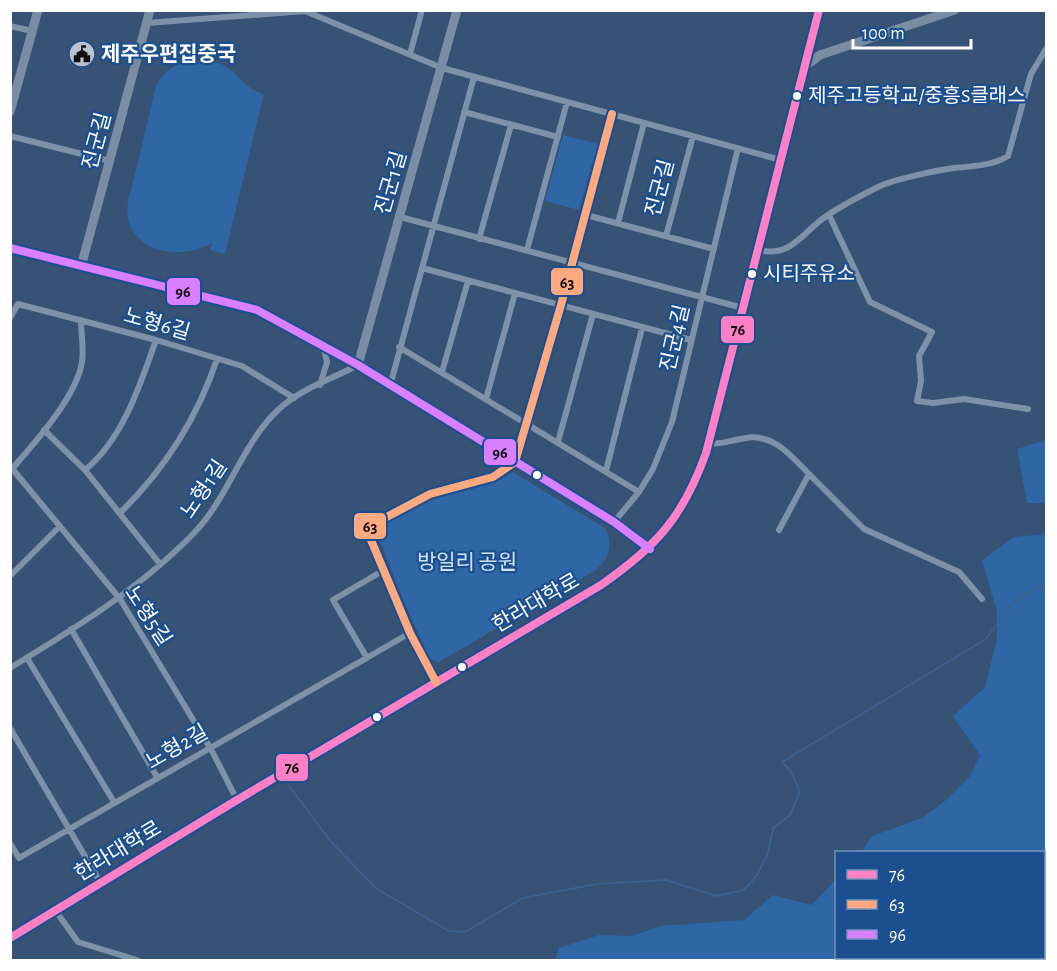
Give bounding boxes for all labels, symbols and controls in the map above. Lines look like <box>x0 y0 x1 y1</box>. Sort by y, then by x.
scale bar <box>853 12 972 50</box>
text: 100 m <box>862 25 905 43</box>
public building icon: 제주우편집중국 <box>67 39 97 69</box>
place label: 제주우편집중국 <box>101 43 236 65</box>
place label: 제주고등학교/중흥S클래스 <box>808 85 1026 106</box>
marker: 제주고등학교/중흥S클래스 <box>791 90 803 102</box>
street label: 진군길 <box>78 110 115 172</box>
street label: 진군1길 <box>371 148 410 217</box>
street label: 진군길 <box>641 157 678 219</box>
place label: 시티주유소 <box>763 263 855 284</box>
line badge: 63 <box>550 267 584 296</box>
marker: 시티주유소 <box>746 268 758 280</box>
text: 63 <box>560 275 574 291</box>
line badge: 96 <box>166 277 201 306</box>
text: 96 <box>175 284 191 300</box>
street label: 진군4길 <box>656 302 693 374</box>
street label: 노형6길 <box>121 304 193 343</box>
line badge: 76 <box>720 315 755 344</box>
text: 76 <box>731 322 746 338</box>
line badge: 96 <box>483 438 517 466</box>
text: 96 <box>492 445 508 461</box>
street label: 노형1길 <box>176 456 231 522</box>
unlabelled marker <box>531 469 543 481</box>
line badge: 63 <box>353 512 387 540</box>
text: 63 <box>363 519 377 535</box>
park label: 방일리 공원 <box>417 551 517 573</box>
street label: 한라대학로 <box>488 569 583 636</box>
street label: 노형5길 <box>121 582 176 650</box>
unlabelled marker <box>456 661 468 673</box>
unlabelled marker <box>371 711 383 723</box>
street label: 노형2길 <box>142 720 211 773</box>
line badge: 76 <box>275 753 309 782</box>
text: 76 <box>285 760 300 776</box>
street label: 한라대학로 <box>71 816 165 885</box>
legend <box>835 851 1045 959</box>
text: 76 <box>889 867 905 885</box>
text: 63 <box>889 897 905 915</box>
text: 96 <box>889 927 906 945</box>

